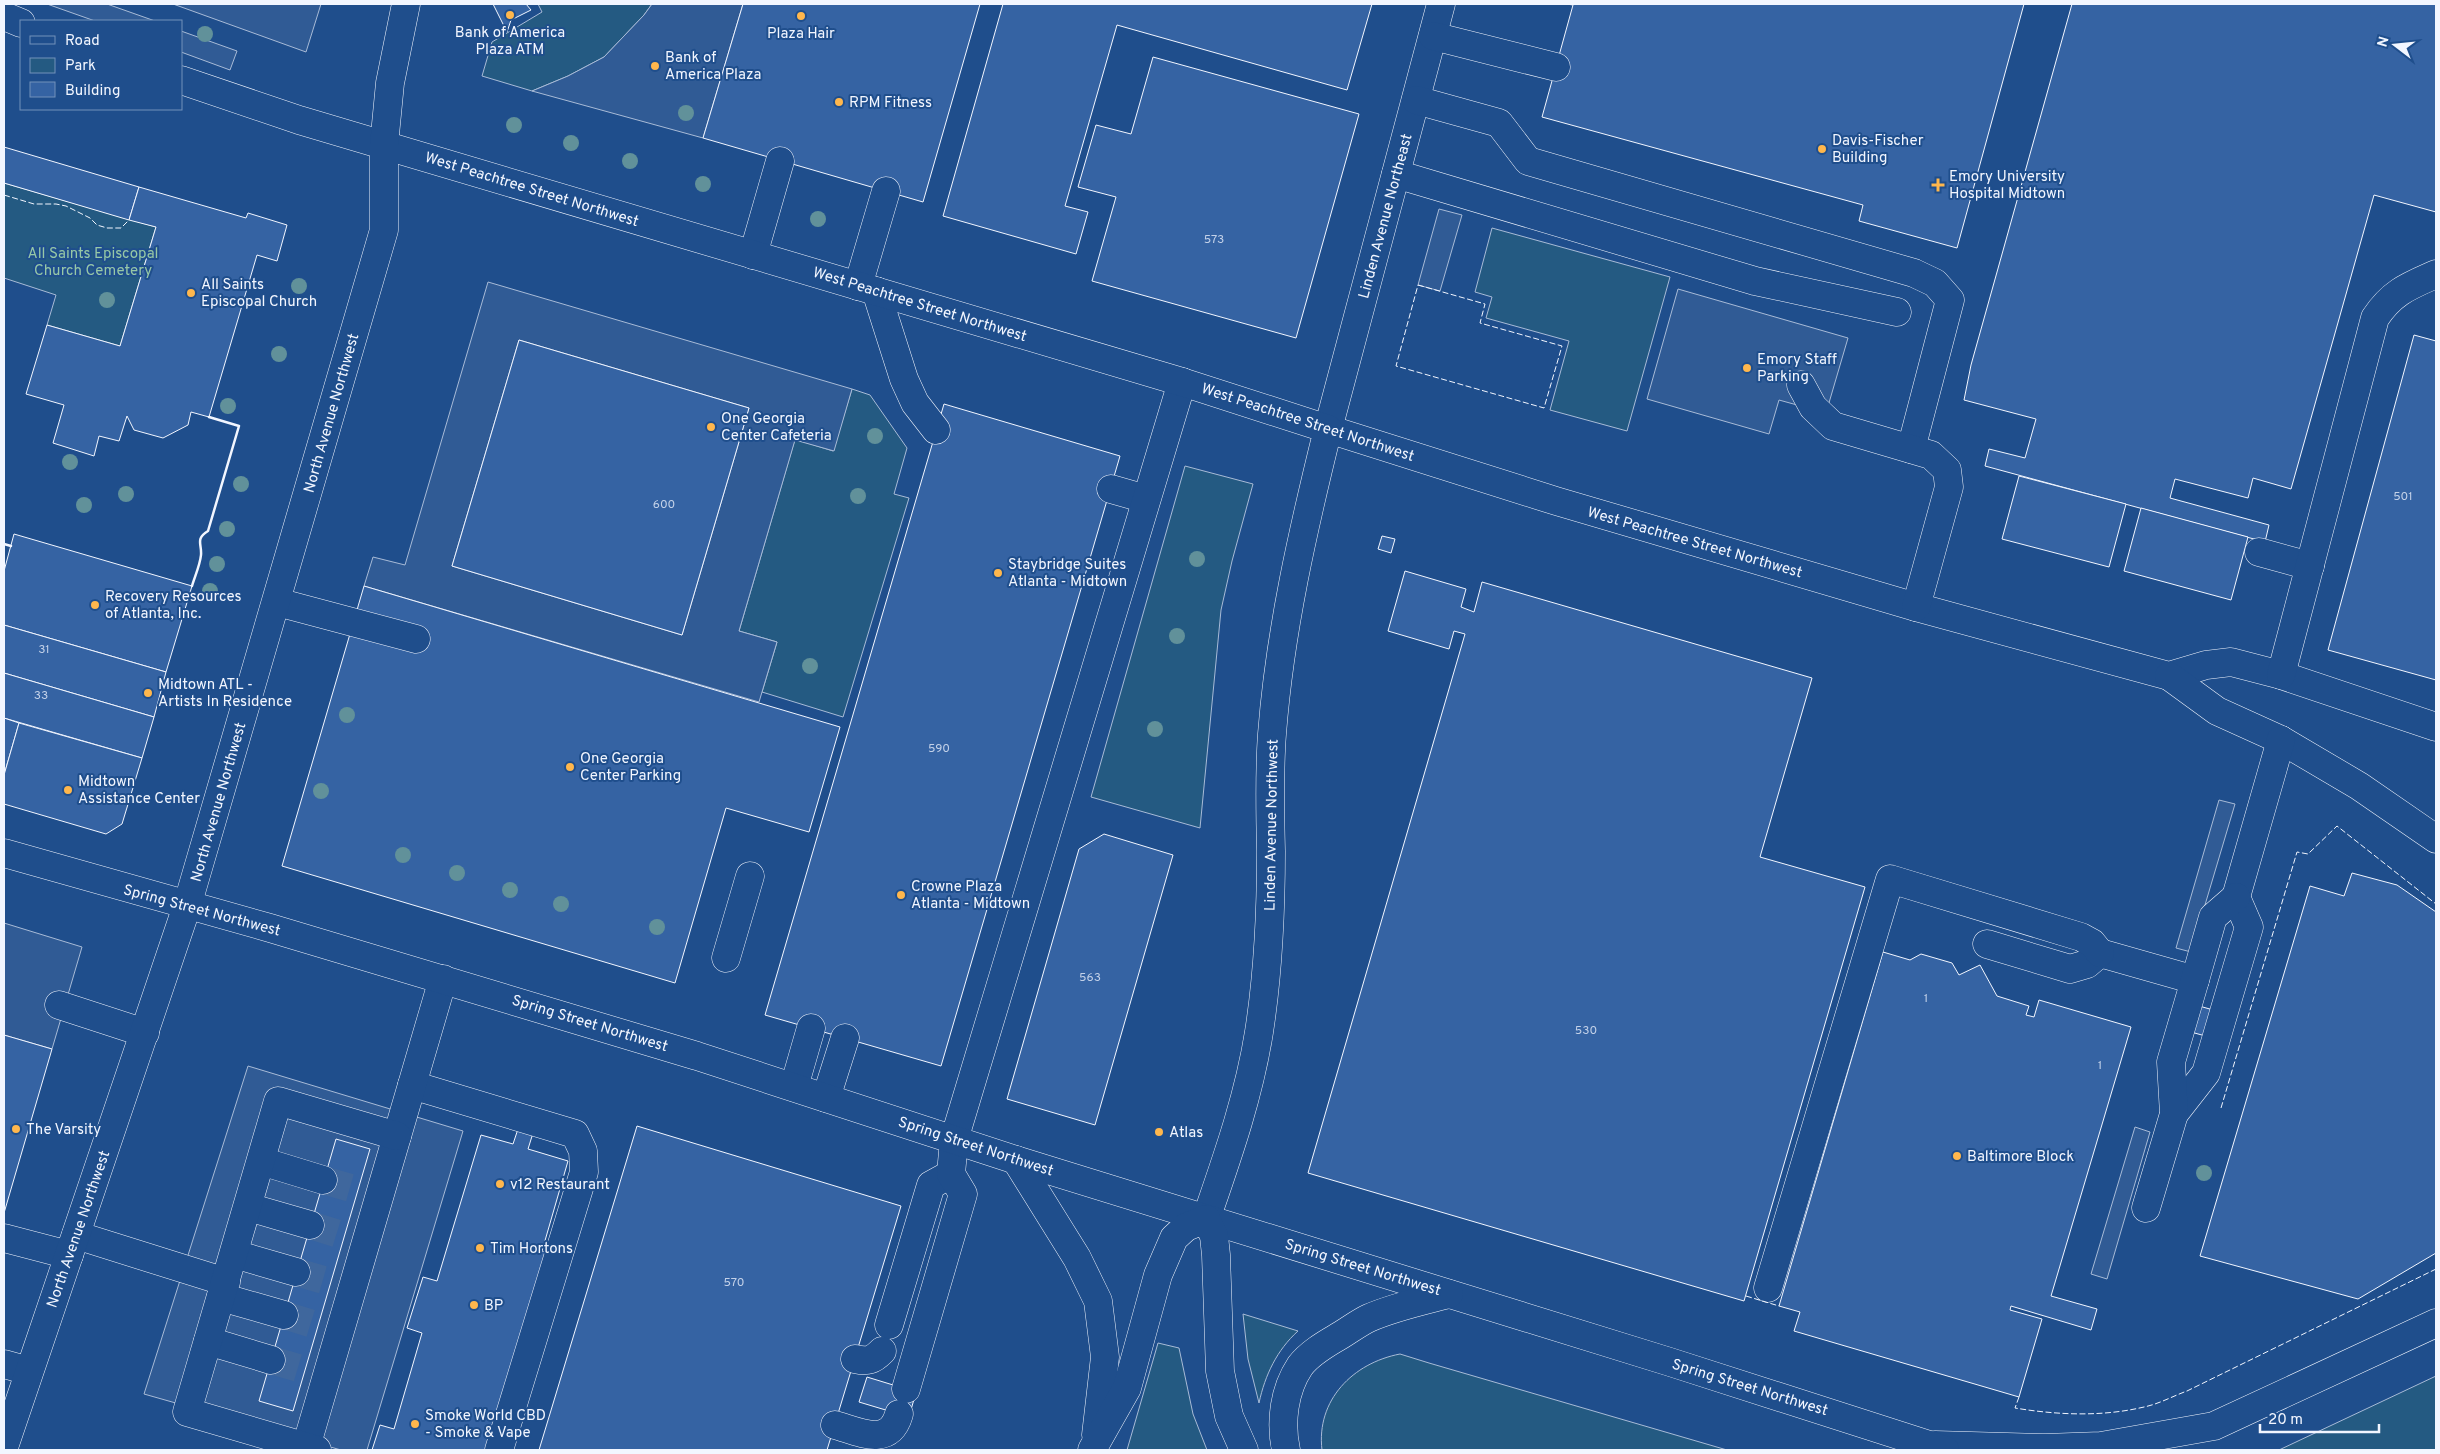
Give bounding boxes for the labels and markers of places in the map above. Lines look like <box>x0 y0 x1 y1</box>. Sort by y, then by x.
marker: Bank of America Plaza ATM <box>504 9 516 21</box>
marker: Plaza Hair <box>795 10 807 22</box>
place label: Bank of America Plaza ATM <box>455 24 565 60</box>
place label: Plaza Hair <box>767 25 835 44</box>
place label: Bank of America Plaza <box>665 49 761 85</box>
marker: Bank of America Plaza <box>649 60 661 72</box>
place label: RPM Fitness <box>849 94 932 113</box>
marker: RPM Fitness <box>833 96 845 108</box>
place label: Davis-Fischer Building <box>1832 132 1924 168</box>
marker: Davis-Fischer Building <box>1816 143 1828 155</box>
place label: Emory University Hospital Midtown <box>1949 168 2065 204</box>
marker: Emory University Hospital Midtown <box>1931 178 1945 192</box>
place label: All Saints Episcopal Church <box>201 276 317 312</box>
marker: All Saints Episcopal Church <box>185 287 197 299</box>
place label: Emory Staff Parking <box>1757 351 1837 387</box>
marker: Emory Staff Parking <box>1741 362 1753 374</box>
place label: One Georgia Center Cafeteria <box>721 410 832 446</box>
marker: One Georgia Center Cafeteria <box>705 421 717 433</box>
place label: Staybridge Suites Atlanta - Midtown <box>1008 556 1127 592</box>
marker: Staybridge Suites Atlanta - Midtown <box>992 567 1004 579</box>
place label: Recovery Resources of Atlanta, Inc. <box>105 588 241 624</box>
marker: Recovery Resources of Atlanta, Inc. <box>89 599 101 611</box>
place label: Midtown ATL - Artists In Residence <box>158 676 292 712</box>
marker: Midtown ATL - Artists In Residence <box>142 687 154 699</box>
place label: One Georgia Center Parking <box>580 750 681 786</box>
marker: One Georgia Center Parking <box>564 761 576 773</box>
place label: Midtown Assistance Center <box>78 773 200 809</box>
marker: Midtown Assistance Center <box>62 784 74 796</box>
place label: Crowne Plaza Atlanta - Midtown <box>911 878 1030 914</box>
marker: Crowne Plaza Atlanta - Midtown <box>895 889 907 901</box>
place label: The Varsity <box>26 1121 101 1140</box>
marker: The Varsity <box>10 1123 22 1135</box>
place label: Atlas <box>1169 1124 1203 1143</box>
marker: Atlas <box>1153 1126 1165 1138</box>
place label: Baltimore Block <box>1967 1148 2074 1167</box>
marker: Baltimore Block <box>1951 1150 1963 1162</box>
place label: v12 Restaurant <box>510 1176 610 1195</box>
marker: v12 Restaurant <box>494 1178 506 1190</box>
place label: Tim Hortons <box>490 1240 573 1259</box>
marker: Tim Hortons <box>474 1242 486 1254</box>
place label: BP <box>484 1297 503 1316</box>
marker: BP <box>468 1299 480 1311</box>
place label: Smoke World CBD - Smoke & Vape <box>425 1407 546 1443</box>
marker: Smoke World CBD - Smoke & Vape <box>409 1418 421 1430</box>

